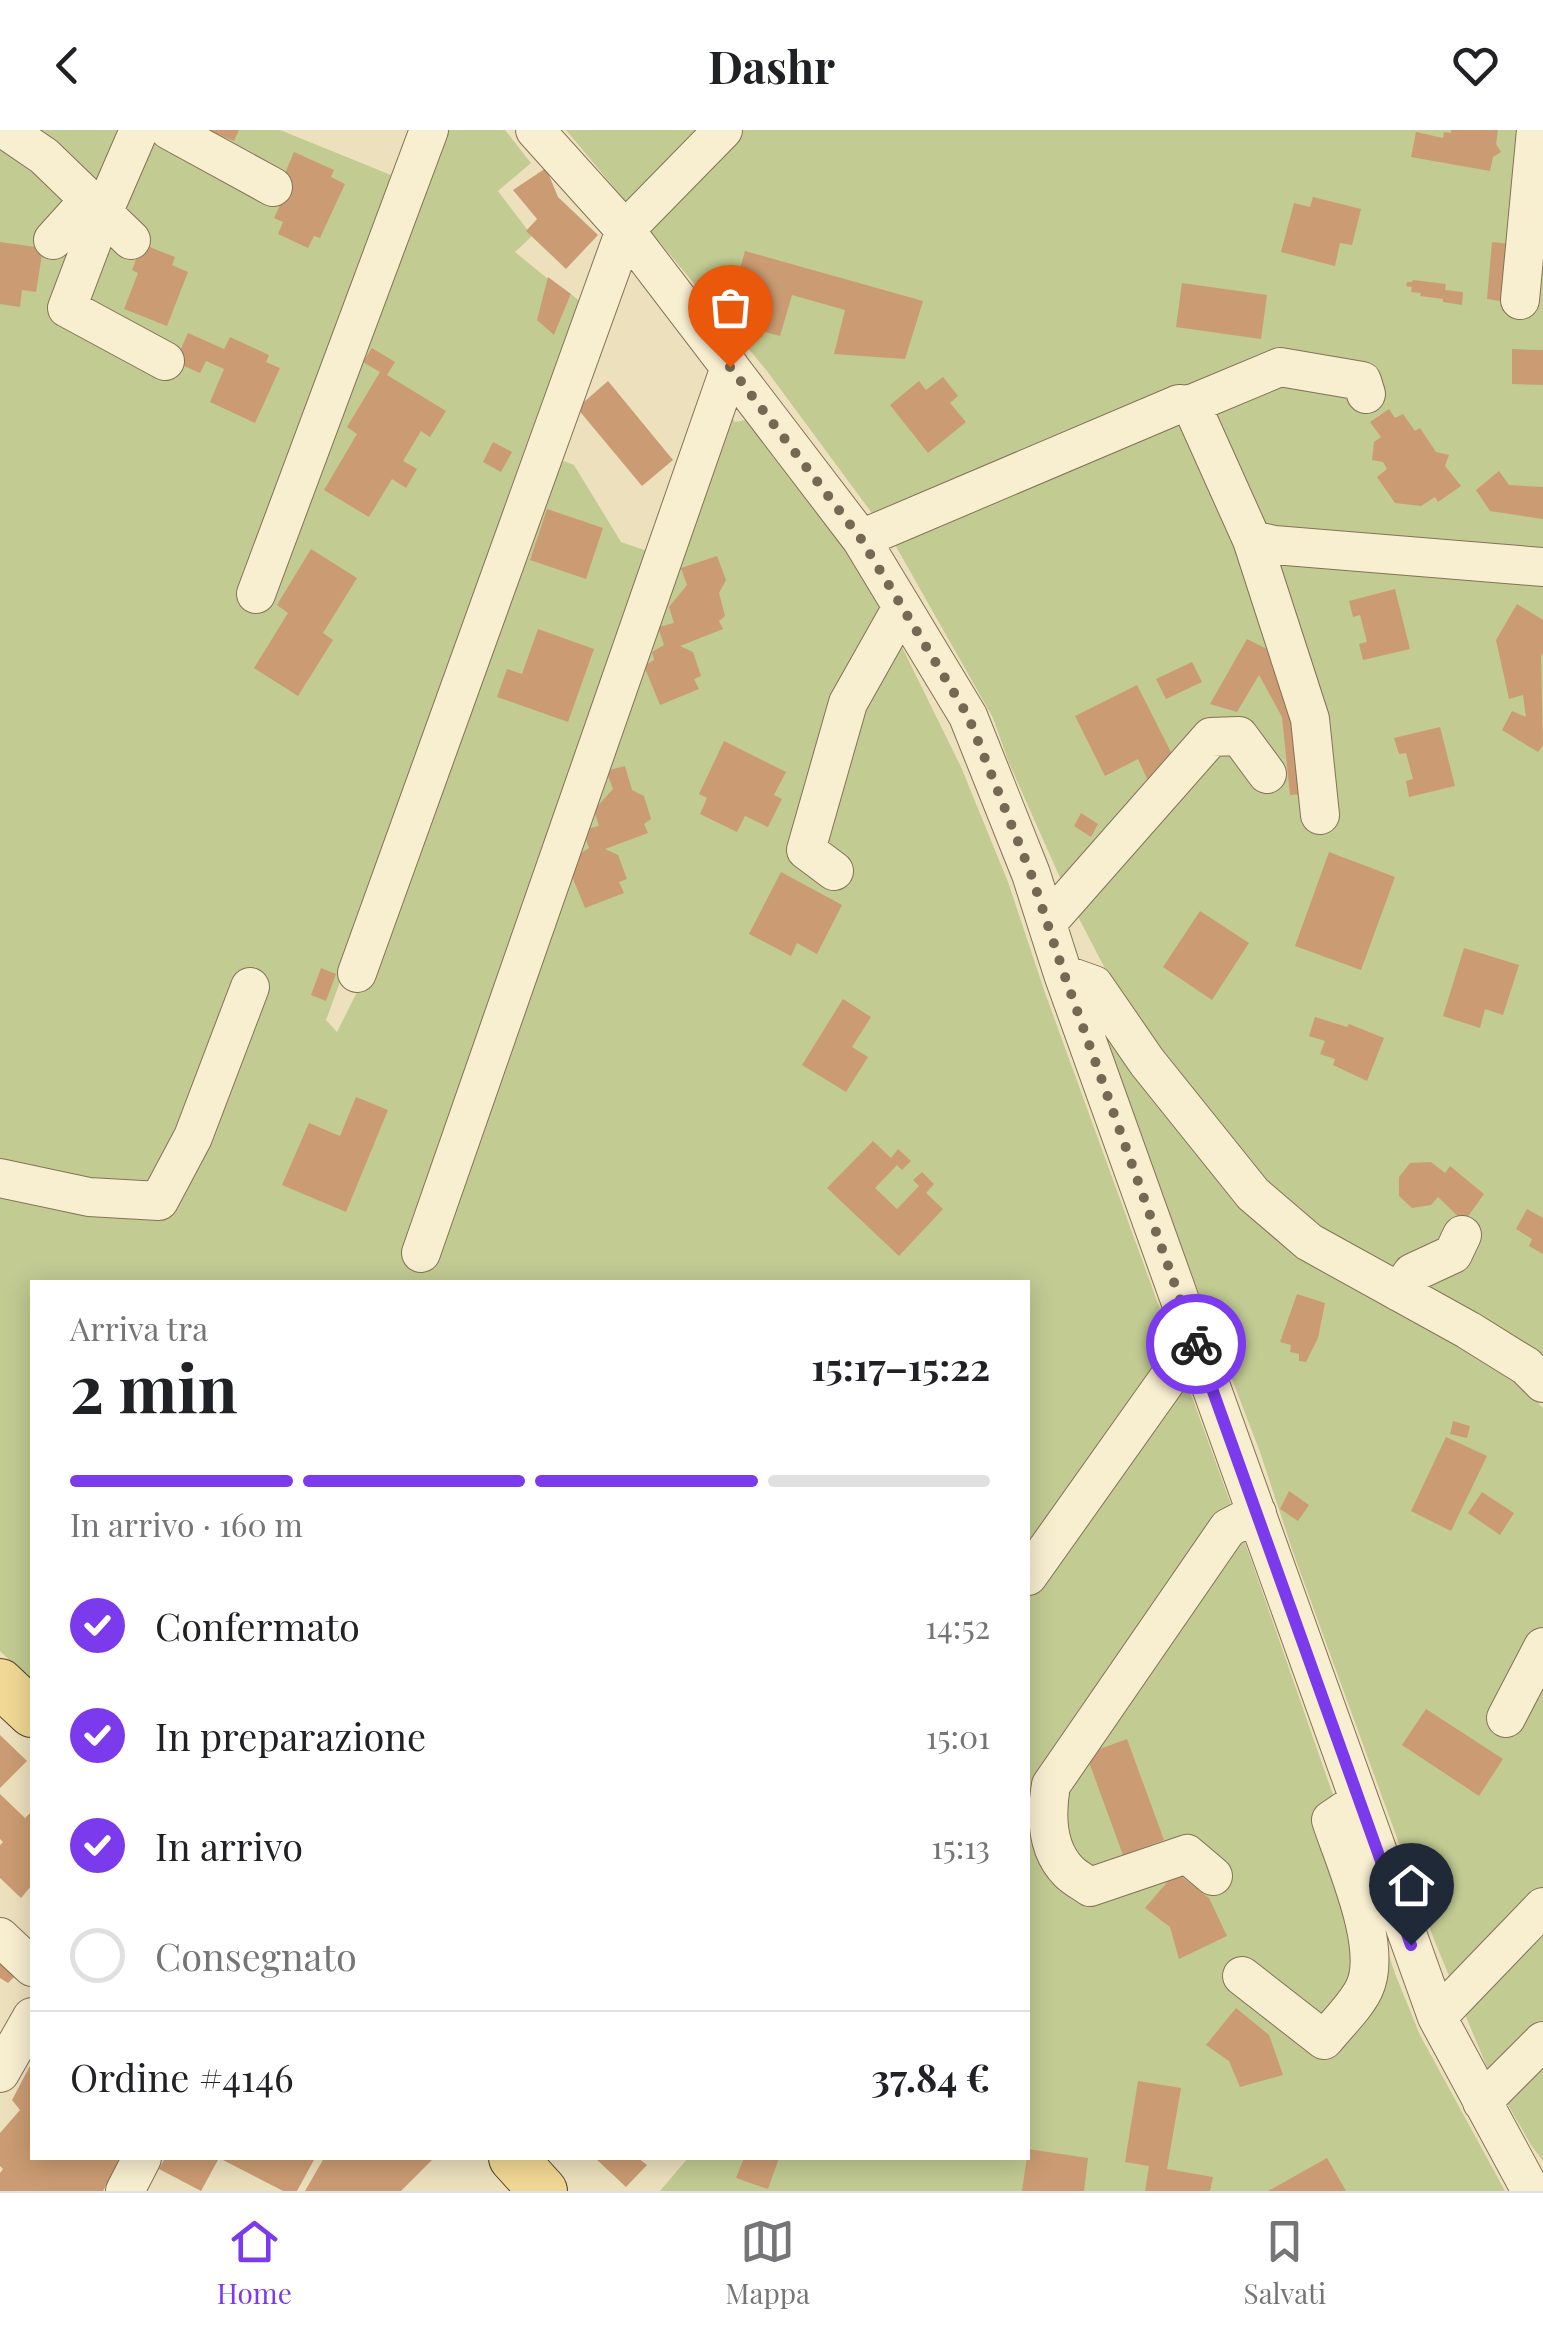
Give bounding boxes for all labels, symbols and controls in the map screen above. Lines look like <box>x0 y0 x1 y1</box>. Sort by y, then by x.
text: Dashr <box>708 35 835 95</box>
icon: back <box>40 38 95 93</box>
icon: heart <box>1448 38 1503 93</box>
pin <box>688 265 773 368</box>
icon: bag <box>703 280 758 335</box>
courier <box>1146 1294 1246 1394</box>
text: Arriva tra <box>70 1306 208 1349</box>
icon: bike <box>1169 1317 1224 1372</box>
text: 15:17–15:22 <box>811 1340 990 1391</box>
text: 2 min <box>70 1343 238 1429</box>
text: In arrivo · 160 m <box>70 1502 303 1545</box>
icon: check <box>70 1598 125 1653</box>
text: Confermato <box>155 1600 360 1651</box>
text: 14:52 <box>925 1604 990 1647</box>
icon: check <box>70 1708 125 1763</box>
text: In preparazione <box>155 1710 426 1761</box>
text: 15:01 <box>926 1714 990 1757</box>
icon: check <box>70 1818 125 1873</box>
text: In arrivo <box>155 1820 303 1871</box>
text: 15:13 <box>931 1824 990 1867</box>
pin <box>1369 1843 1454 1946</box>
icon: home <box>1384 1858 1439 1913</box>
text: Consegnato <box>155 1930 357 1981</box>
text: Ordine #4146 <box>70 2051 294 2102</box>
text: 37.84 € <box>871 2051 990 2102</box>
tab: Home <box>217 2214 292 2311</box>
tab: Mappa <box>725 2214 810 2311</box>
tab: Salvati <box>1244 2214 1326 2311</box>

